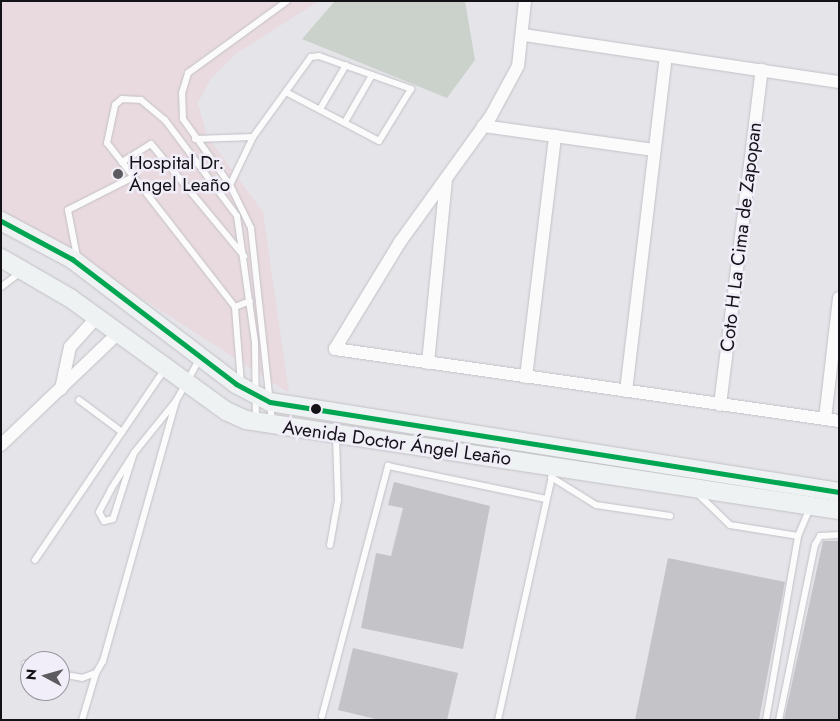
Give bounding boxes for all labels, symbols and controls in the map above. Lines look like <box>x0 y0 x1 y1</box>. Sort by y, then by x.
street label: Coto H La Cima de Zapopan <box>716 121 766 353</box>
place label: Hospital Dr. Ángel Leaño <box>129 152 230 196</box>
marker: Hospital Dr. Ángel Leaño <box>111 167 125 181</box>
unlabelled marker <box>311 404 321 414</box>
street label: Avenida Doctor Ángel Leaño <box>281 416 513 470</box>
north arrow <box>20 651 70 701</box>
text: N <box>21 668 42 681</box>

